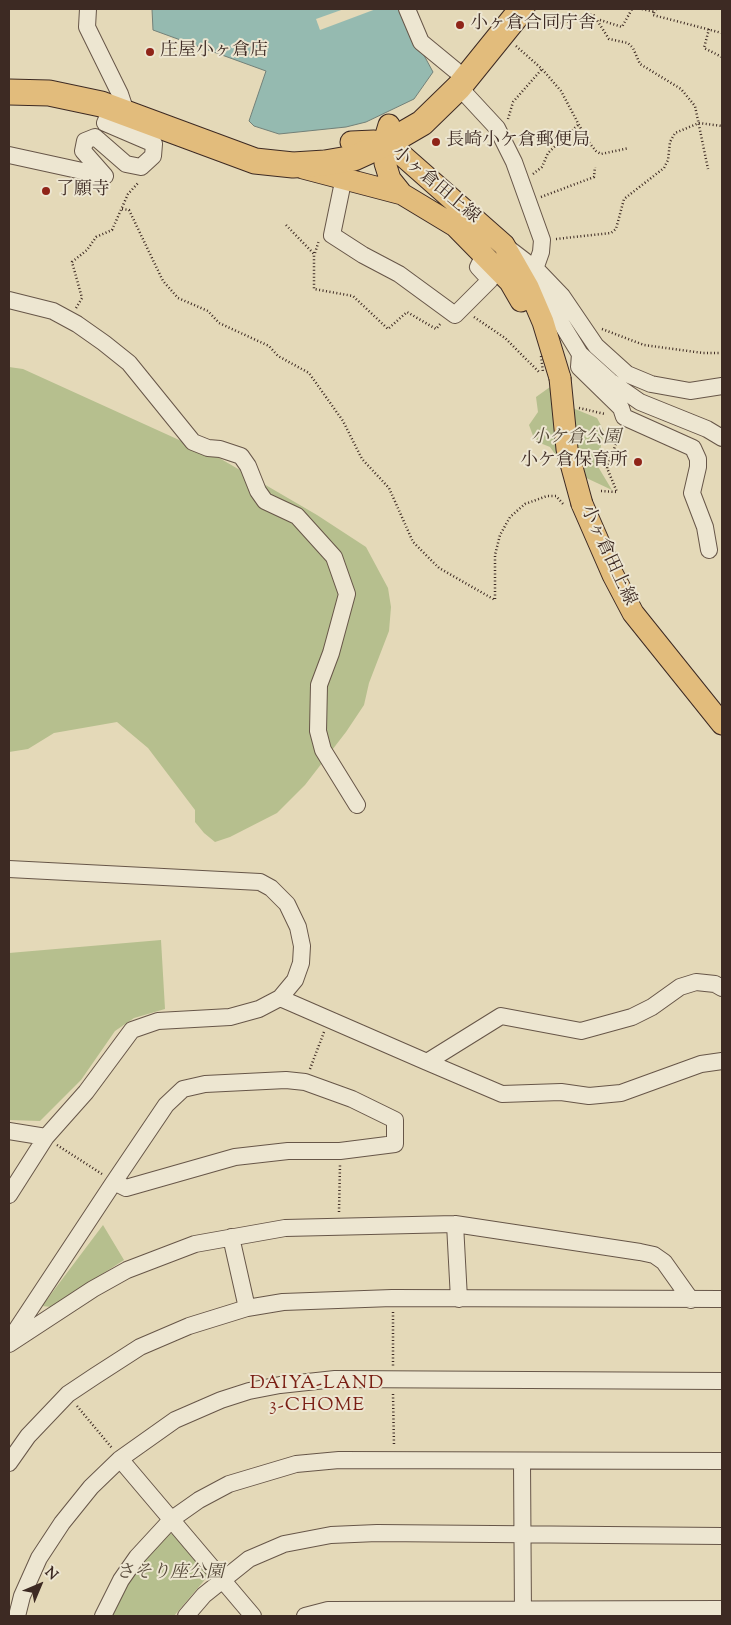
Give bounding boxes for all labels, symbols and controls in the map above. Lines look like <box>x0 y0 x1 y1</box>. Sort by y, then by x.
place label: 小ヶ倉合同庁舎 <box>470 14 596 36</box>
marker: 小ヶ倉合同庁舎 <box>454 19 466 31</box>
place label: 庄屋小ヶ倉店 <box>160 41 268 63</box>
marker: 庄屋小ヶ倉店 <box>144 46 156 58</box>
place label: 長崎小ケ倉郵便局 <box>446 131 590 153</box>
marker: 長崎小ケ倉郵便局 <box>430 136 442 148</box>
street label: 小ヶ倉田上線 <box>387 143 483 229</box>
place label: 了願寺 <box>56 180 110 202</box>
marker: 了願寺 <box>40 185 52 197</box>
park label: 小ケ倉公園 <box>531 428 621 450</box>
place label: 小ケ倉保育所 <box>520 451 628 473</box>
marker: 小ケ倉保育所 <box>632 456 644 468</box>
street label: 小ヶ倉田上線 <box>574 502 640 610</box>
district label: DAIYA-LAND 3-CHOME <box>248 1374 386 1418</box>
north arrow <box>15 1560 65 1610</box>
text: N <box>40 1563 62 1585</box>
park label: さそり座公園 <box>116 1563 224 1585</box>

